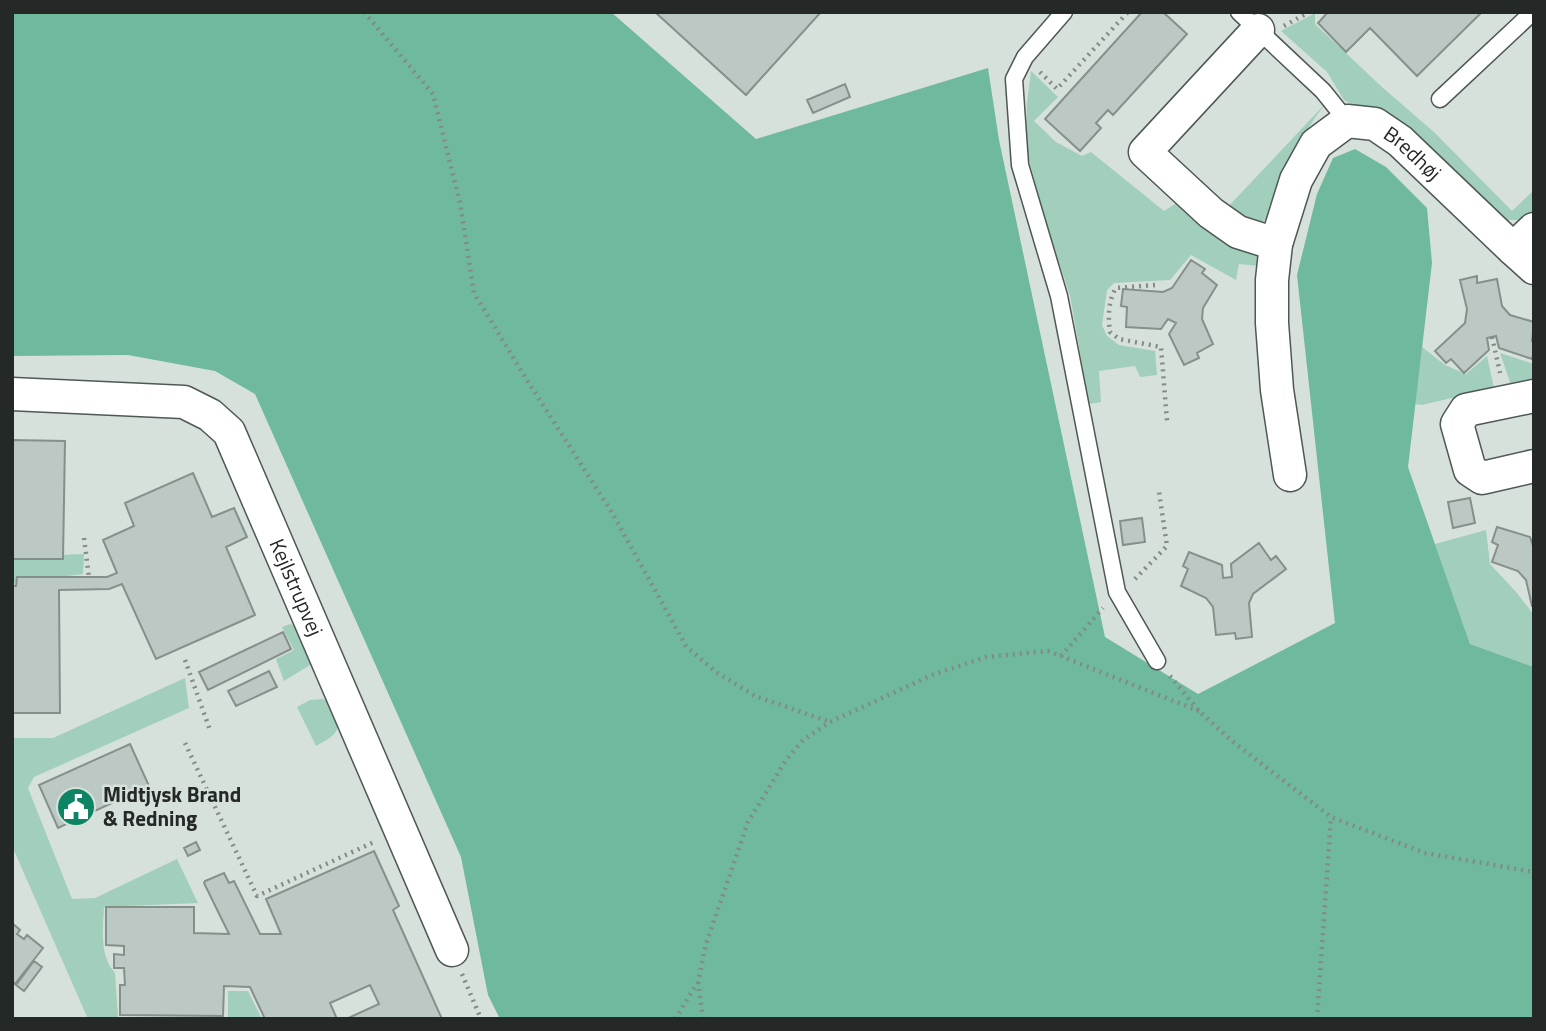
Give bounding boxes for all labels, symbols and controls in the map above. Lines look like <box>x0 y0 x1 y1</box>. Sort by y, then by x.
street label: Bredhøj <box>1378 117 1449 188</box>
street label: Kejlstrupvej <box>262 533 332 641</box>
place label: Midtjysk Brand & Redning <box>103 778 241 834</box>
public building icon: Midtjysk Brand & Redning <box>55 786 97 828</box>

